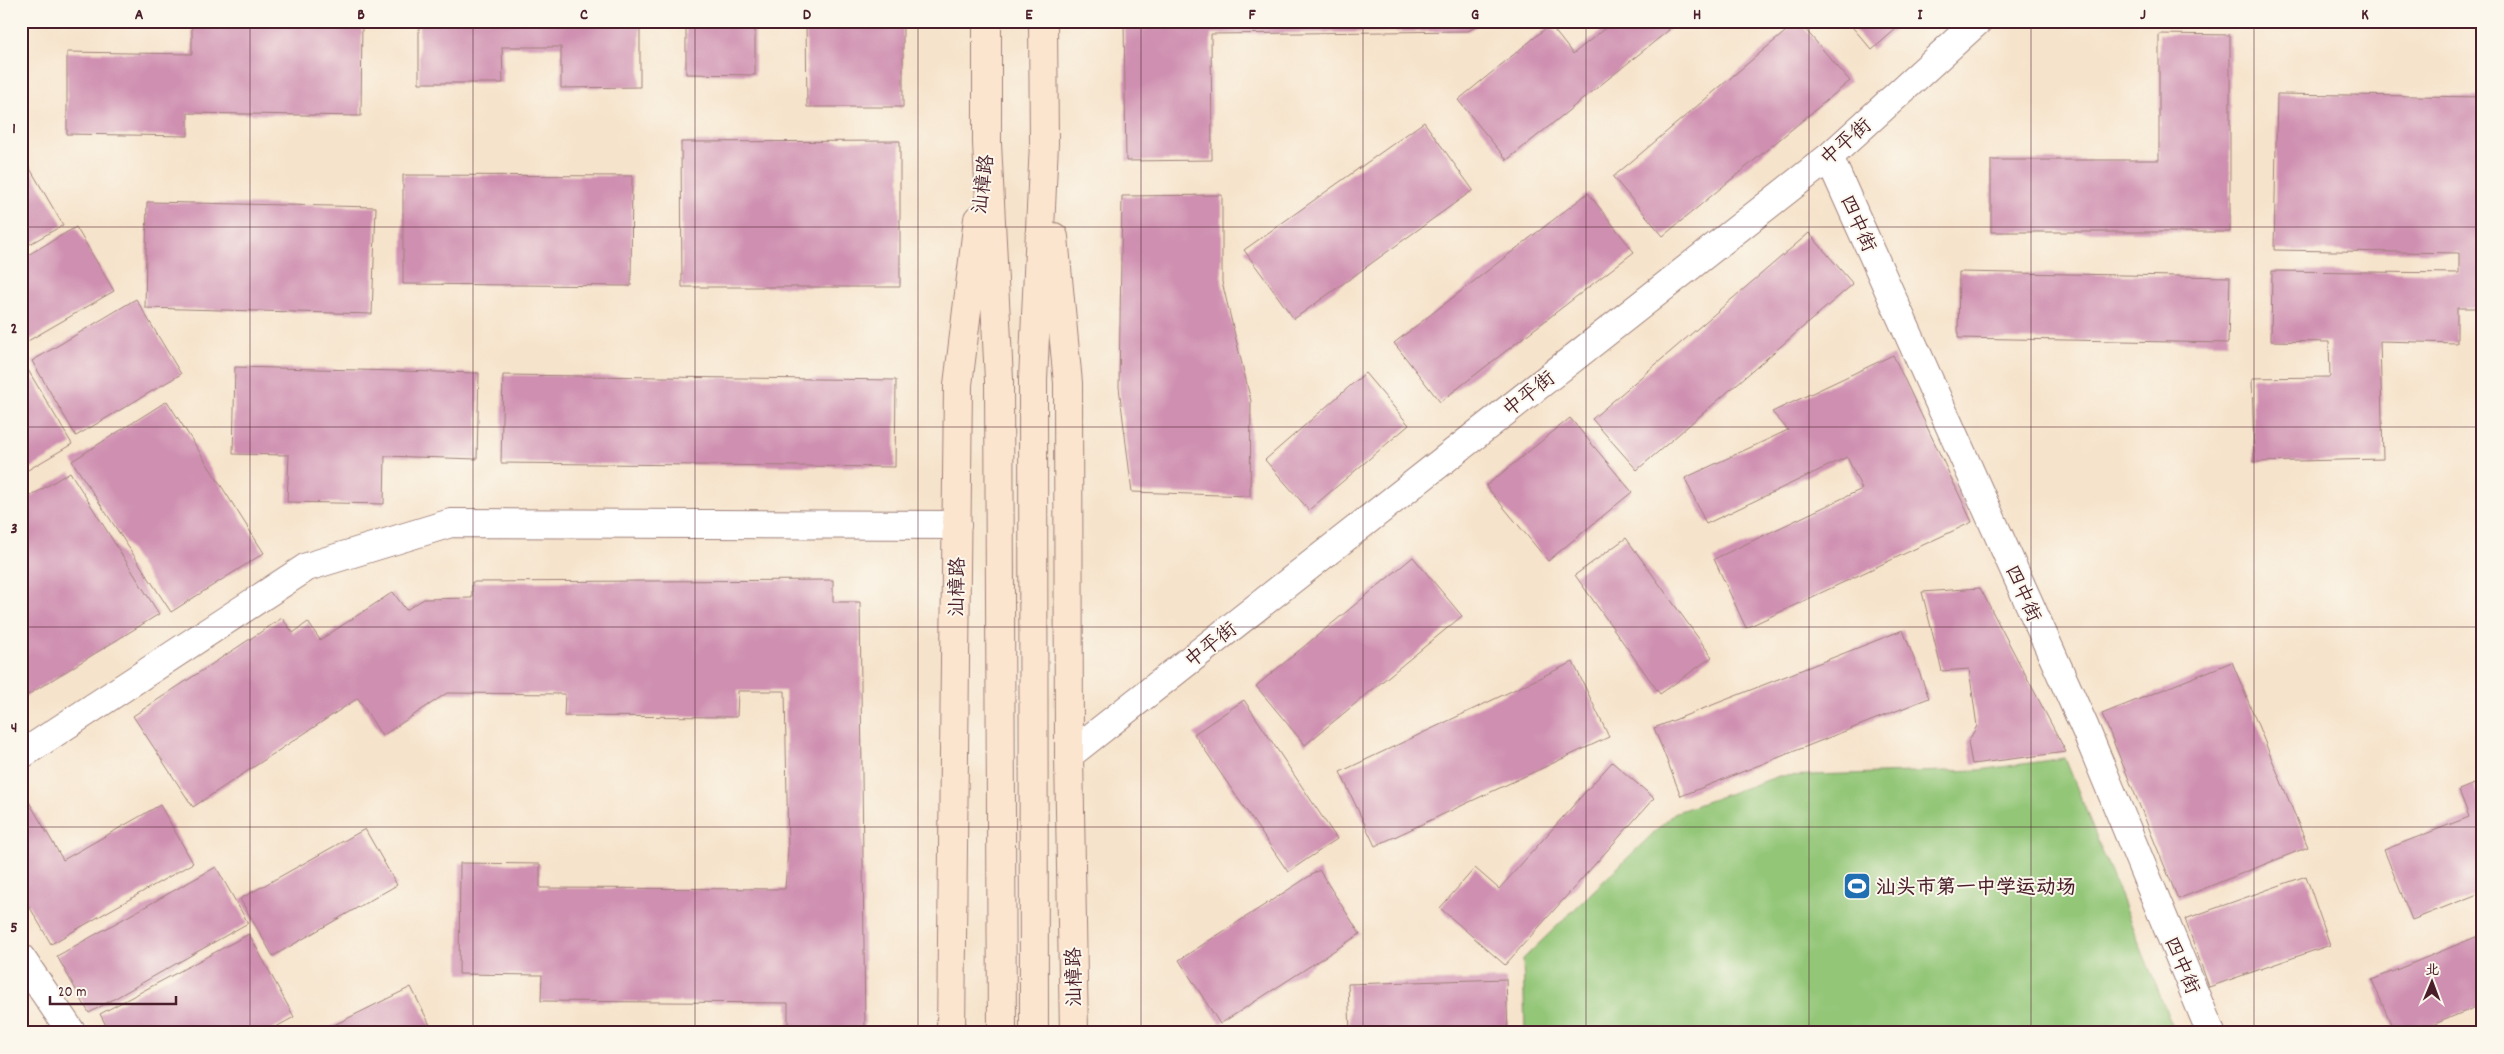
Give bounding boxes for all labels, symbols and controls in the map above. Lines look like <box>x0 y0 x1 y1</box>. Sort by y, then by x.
text: A <box>135 4 144 27</box>
text: B <box>357 4 365 27</box>
text: C <box>580 4 588 27</box>
text: D <box>803 4 812 27</box>
text: E <box>1025 4 1033 27</box>
text: F <box>1248 4 1256 27</box>
text: G <box>1471 4 1479 27</box>
text: H <box>1693 4 1701 27</box>
text: I <box>1918 4 1924 27</box>
text: J <box>2140 4 2146 27</box>
text: K <box>2361 4 2369 27</box>
street label: 中平街 <box>1815 113 1879 174</box>
text: 1 <box>12 118 16 141</box>
street label: 汕樟路 <box>967 152 1003 216</box>
street label: 四中街 <box>1831 191 1881 257</box>
text: 2 <box>11 318 18 341</box>
street label: 中平街 <box>1498 366 1562 425</box>
text: 3 <box>10 518 18 541</box>
street label: 汕樟路 <box>944 556 974 617</box>
street label: 四中街 <box>1996 561 2046 627</box>
street label: 中平街 <box>1180 617 1244 676</box>
text: 4 <box>11 717 17 740</box>
sports icon: 汕头市第一中学运动场 <box>1842 871 1872 901</box>
place label: 汕头市第一中学运动场 <box>1876 875 2076 903</box>
text: 5 <box>10 917 18 940</box>
street label: 四中街 <box>2156 933 2205 999</box>
street label: 汕樟路 <box>1061 946 1091 1007</box>
north arrow <box>2406 956 2456 1006</box>
text: 北 <box>2425 961 2439 981</box>
scale bar <box>50 974 176 1006</box>
text: 20 m <box>58 982 86 1004</box>

